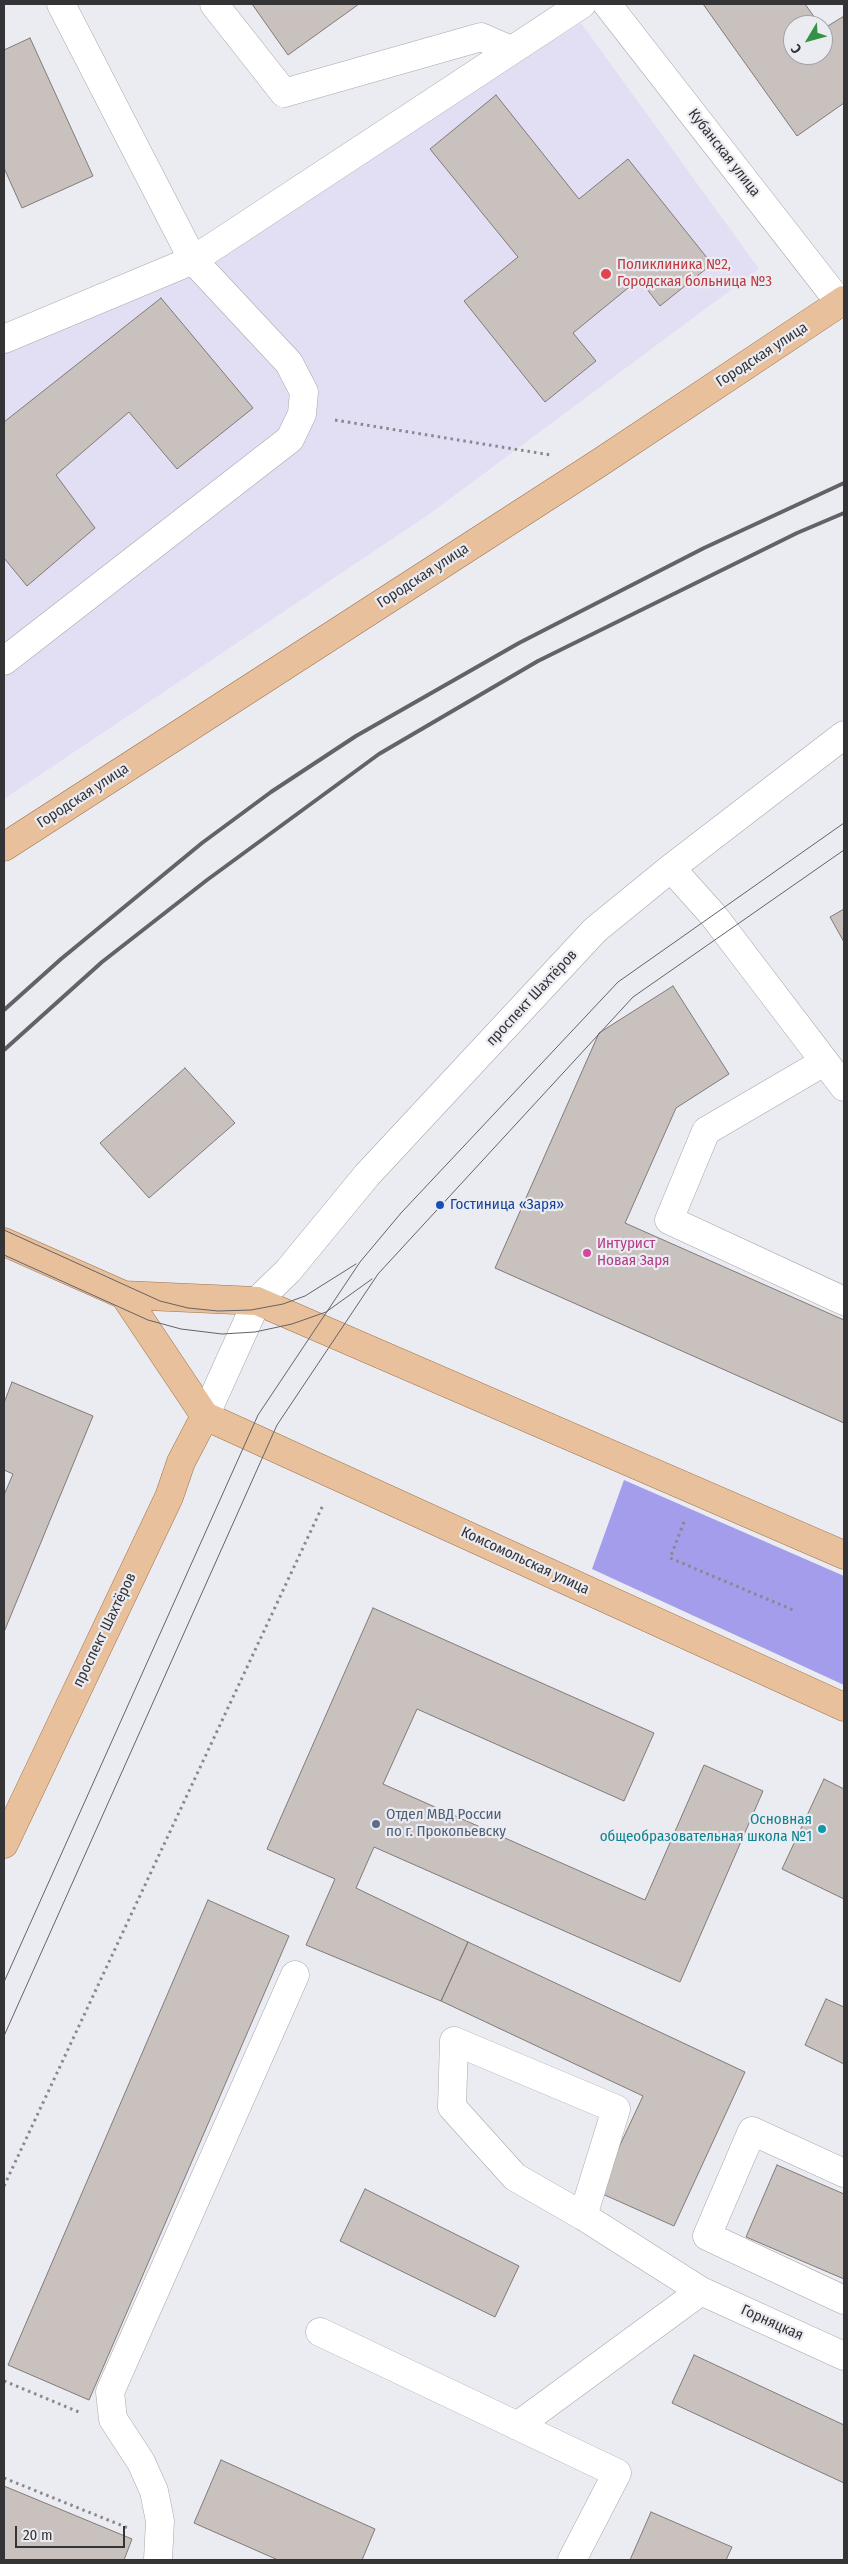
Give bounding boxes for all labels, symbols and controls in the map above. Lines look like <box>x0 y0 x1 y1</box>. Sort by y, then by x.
north arrow <box>783 15 833 65</box>
text: С <box>787 41 805 57</box>
street label: Кубанская улица <box>684 105 764 201</box>
place label: Поликлиника №2, Городская больница №3 <box>617 256 772 291</box>
marker: Поликлиника №2, Городская больница №3 <box>599 267 613 281</box>
street label: Городская улица <box>713 319 811 391</box>
street label: Городская улица <box>374 540 472 612</box>
street label: Городская улица <box>34 760 132 832</box>
street label: проспект Шахтёров <box>483 946 581 1050</box>
place label: Гостиница «Заря» <box>450 1196 564 1214</box>
marker: Гостиница «Заря» <box>434 1199 446 1211</box>
place label: Интурист Новая Заря <box>597 1235 669 1270</box>
marker: Интурист Новая Заря <box>581 1247 593 1259</box>
street label: Комсомольская улица <box>458 1523 592 1599</box>
street label: проспект Шахтёров <box>69 1570 141 1690</box>
place label: Отдел МВД России по г. Прокопьевску <box>386 1806 506 1841</box>
place label: Основная общеобразовательная школа №1 <box>600 1811 812 1846</box>
marker: Отдел МВД России по г. Прокопьевску <box>370 1818 382 1830</box>
marker: Основная общеобразовательная школа №1 <box>816 1823 828 1835</box>
street label: Горняцкая <box>738 2301 806 2345</box>
scale bar <box>18 2516 128 2548</box>
text: 20 m <box>23 2526 53 2544</box>

